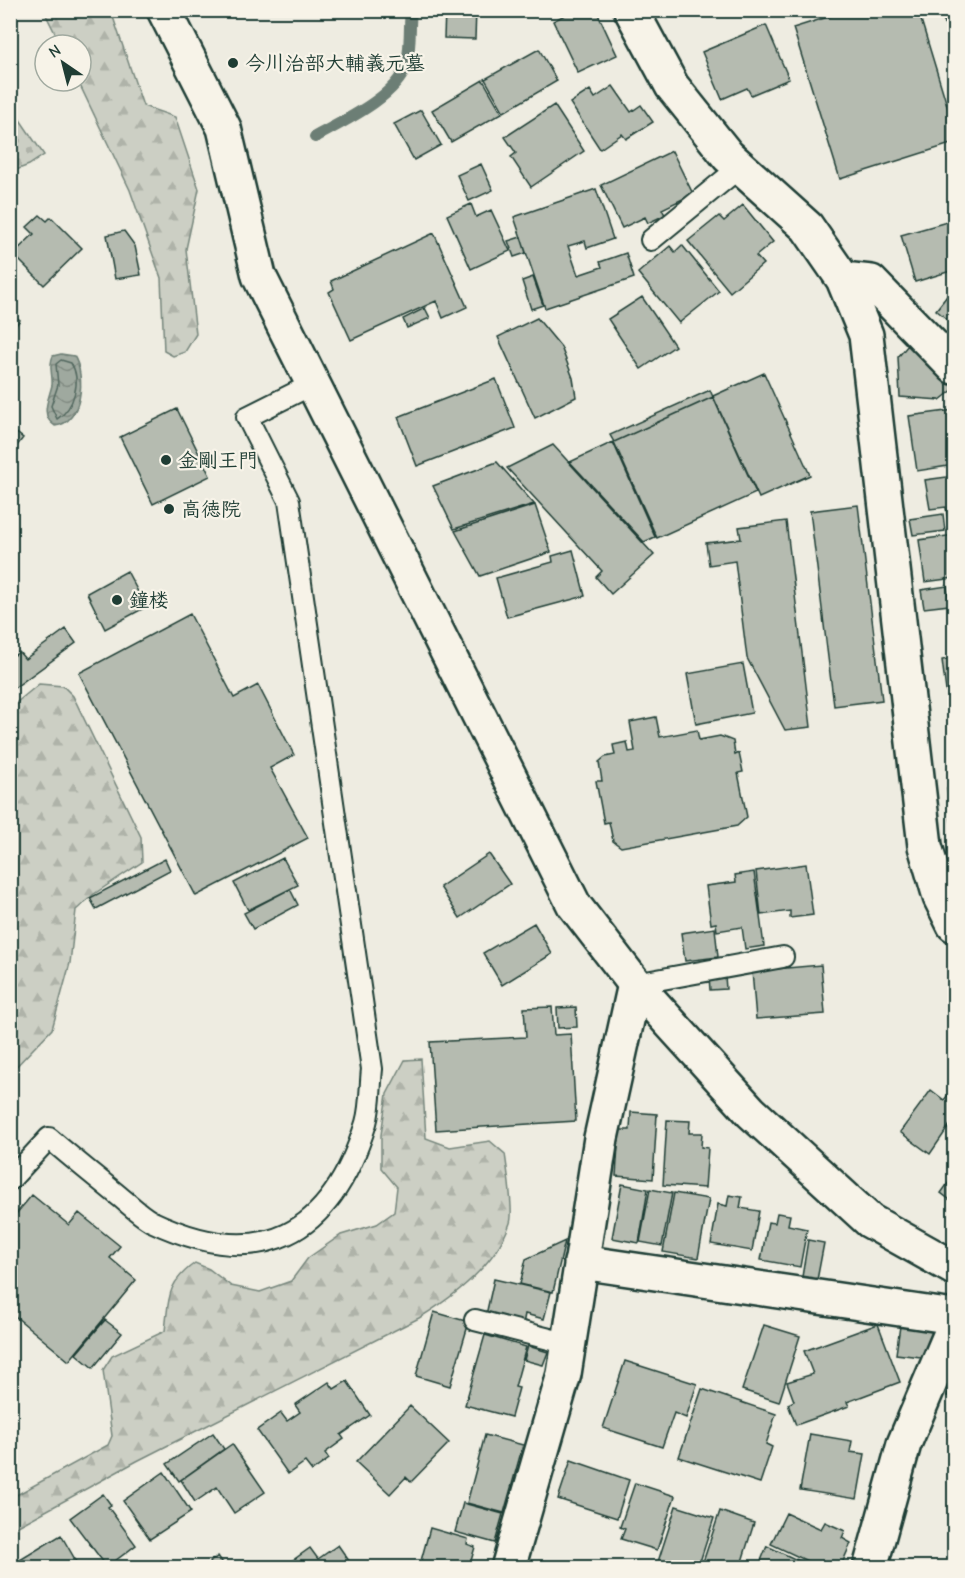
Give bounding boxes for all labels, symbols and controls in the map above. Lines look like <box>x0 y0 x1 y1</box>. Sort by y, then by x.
north arrow <box>33 33 93 93</box>
text: N <box>46 41 64 62</box>
place label: 今川治部大輔義元墓 <box>245 52 425 75</box>
marker: 今川治部大輔義元墓 <box>226 56 240 70</box>
place label: 金剛王門 <box>178 449 258 472</box>
marker: 金剛王門 <box>159 453 173 467</box>
place label: 高徳院 <box>181 498 241 521</box>
marker: 高徳院 <box>162 502 176 516</box>
place label: 鐘楼 <box>129 589 169 612</box>
marker: 鐘楼 <box>110 593 124 607</box>

